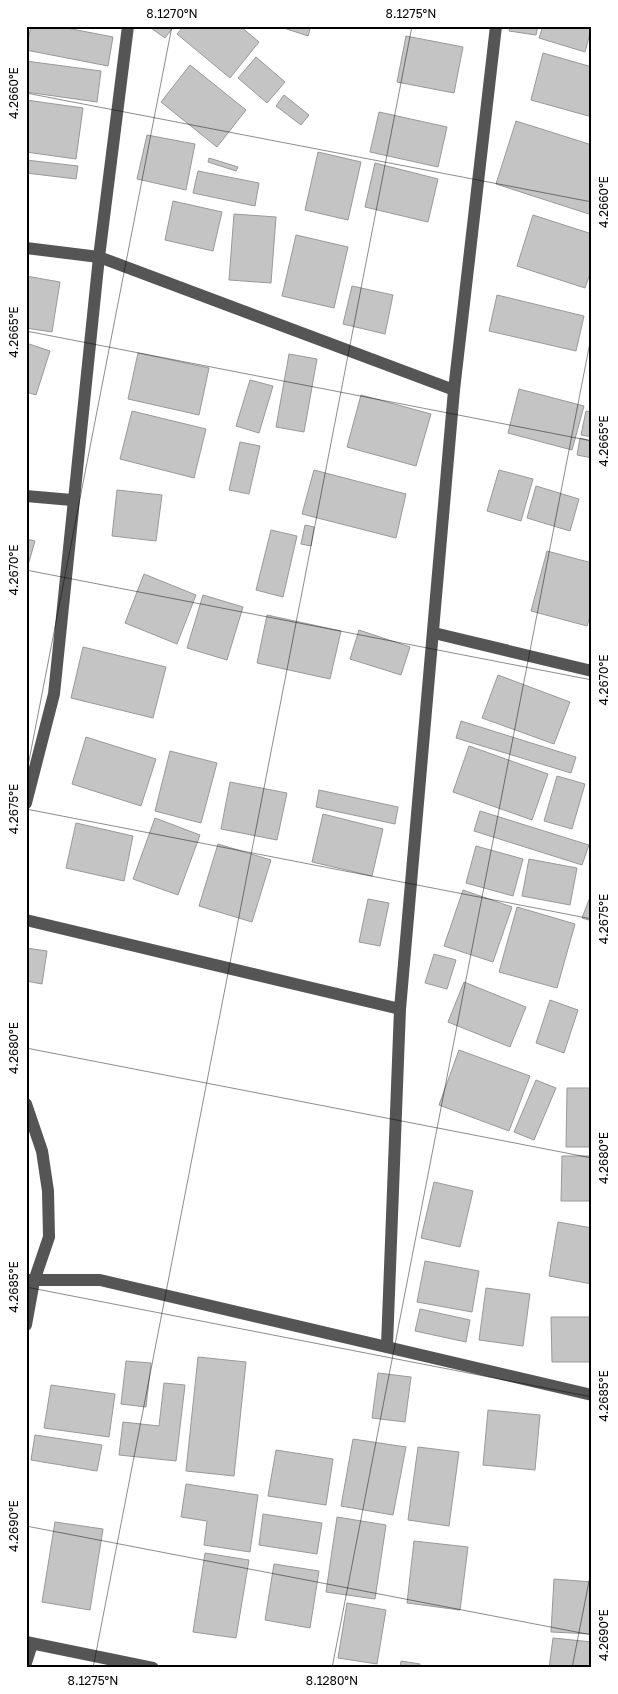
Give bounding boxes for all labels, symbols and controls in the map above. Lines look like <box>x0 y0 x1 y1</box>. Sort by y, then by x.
text: 8.1270°N <box>146 6 198 21</box>
text: 8.1275°N <box>386 6 436 21</box>
text: 4.2660°E <box>6 67 21 119</box>
text: 4.2660°E <box>596 176 611 228</box>
text: 4.2665°E <box>6 306 21 358</box>
text: 4.2665°E <box>596 415 611 467</box>
text: 4.2670°E <box>6 545 21 595</box>
text: 4.2670°E <box>596 655 611 705</box>
text: 4.2675°E <box>6 784 21 834</box>
text: 4.2675°E <box>596 894 611 944</box>
text: 4.2680°E <box>6 1022 21 1074</box>
text: 4.2680°E <box>596 1132 611 1184</box>
text: 4.2685°E <box>6 1261 21 1313</box>
text: 4.2685°E <box>596 1370 611 1422</box>
text: 4.2690°E <box>6 1500 21 1552</box>
text: 4.2690°E <box>596 1609 611 1661</box>
text: 8.1275°N <box>68 1673 118 1688</box>
text: 8.1280°N <box>306 1673 358 1688</box>

